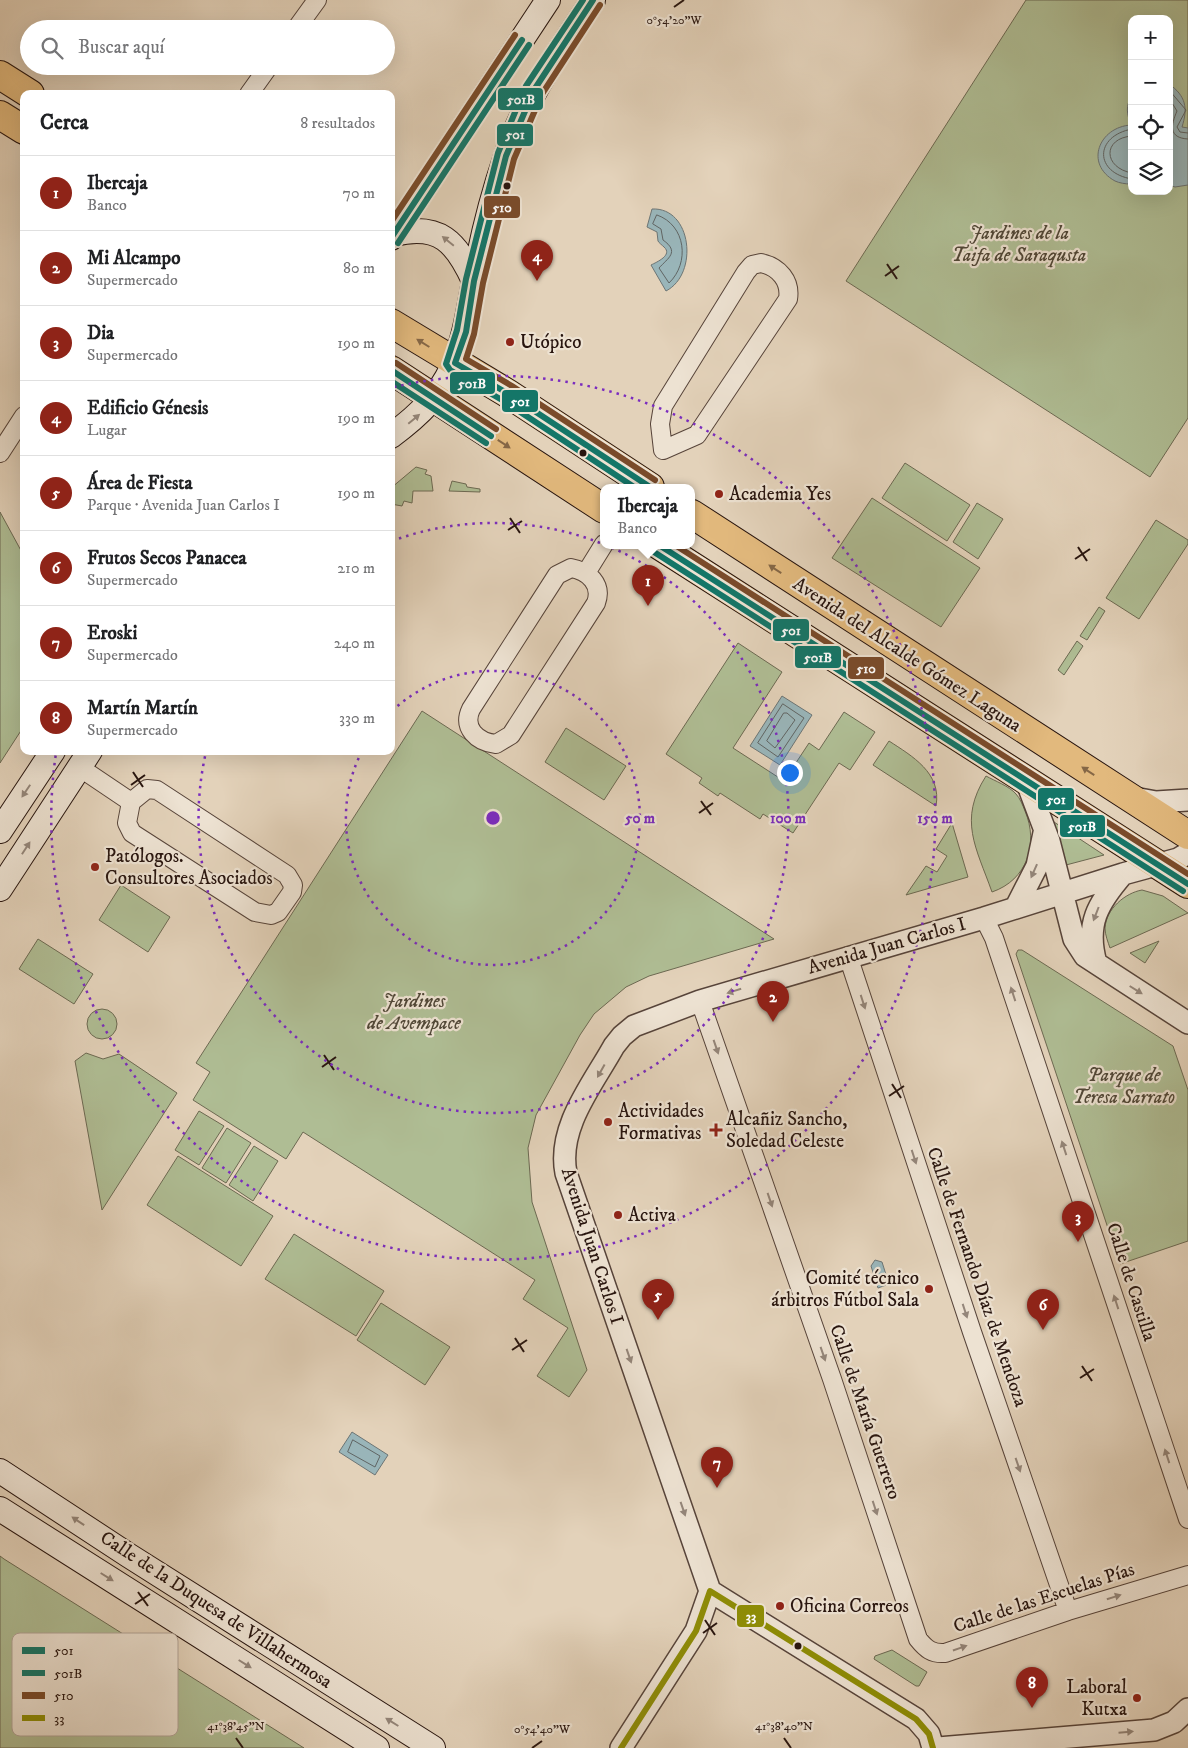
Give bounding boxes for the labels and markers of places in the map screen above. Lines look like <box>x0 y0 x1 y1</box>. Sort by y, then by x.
unlabelled marker <box>502 181 512 191</box>
pin: 4 <box>521 240 553 281</box>
place label: Utópico <box>520 331 582 354</box>
marker: Utópico <box>504 336 516 348</box>
unlabelled marker <box>578 448 588 458</box>
place label: Academia Yes <box>729 483 831 506</box>
marker: Academia Yes <box>713 488 725 500</box>
pin: 1 <box>632 565 664 606</box>
centre of rings <box>484 809 502 827</box>
place label: Patólogos. Consultores Asociados <box>105 845 272 890</box>
marker: Patólogos. Consultores Asociados <box>89 861 101 873</box>
pin: 2 <box>757 981 789 1022</box>
place label: Actividades Formativas <box>618 1100 704 1145</box>
place label: Alcañiz Sancho, Soledad Celeste <box>726 1108 847 1153</box>
marker: Actividades Formativas <box>602 1116 614 1128</box>
marker: Alcañiz Sancho, Soledad Celeste <box>710 1124 722 1136</box>
pin: 3 <box>1062 1201 1094 1242</box>
place label: Activa <box>628 1204 676 1227</box>
marker: Activa <box>612 1209 624 1221</box>
place label: Comité técnico árbitros Fútbol Sala <box>771 1267 919 1312</box>
pin: 5 <box>642 1279 674 1320</box>
marker: Comité técnico árbitros Fútbol Sala <box>923 1283 935 1295</box>
pin: 6 <box>1027 1289 1059 1330</box>
pin: 7 <box>701 1447 733 1488</box>
place label: Oficina Correos <box>790 1595 909 1618</box>
marker: Oficina Correos <box>774 1600 786 1612</box>
unlabelled marker <box>793 1641 803 1651</box>
pin: 8 <box>1016 1667 1048 1708</box>
place label: Laboral Kutxa <box>1066 1676 1127 1721</box>
marker: Laboral Kutxa <box>1131 1692 1143 1704</box>

